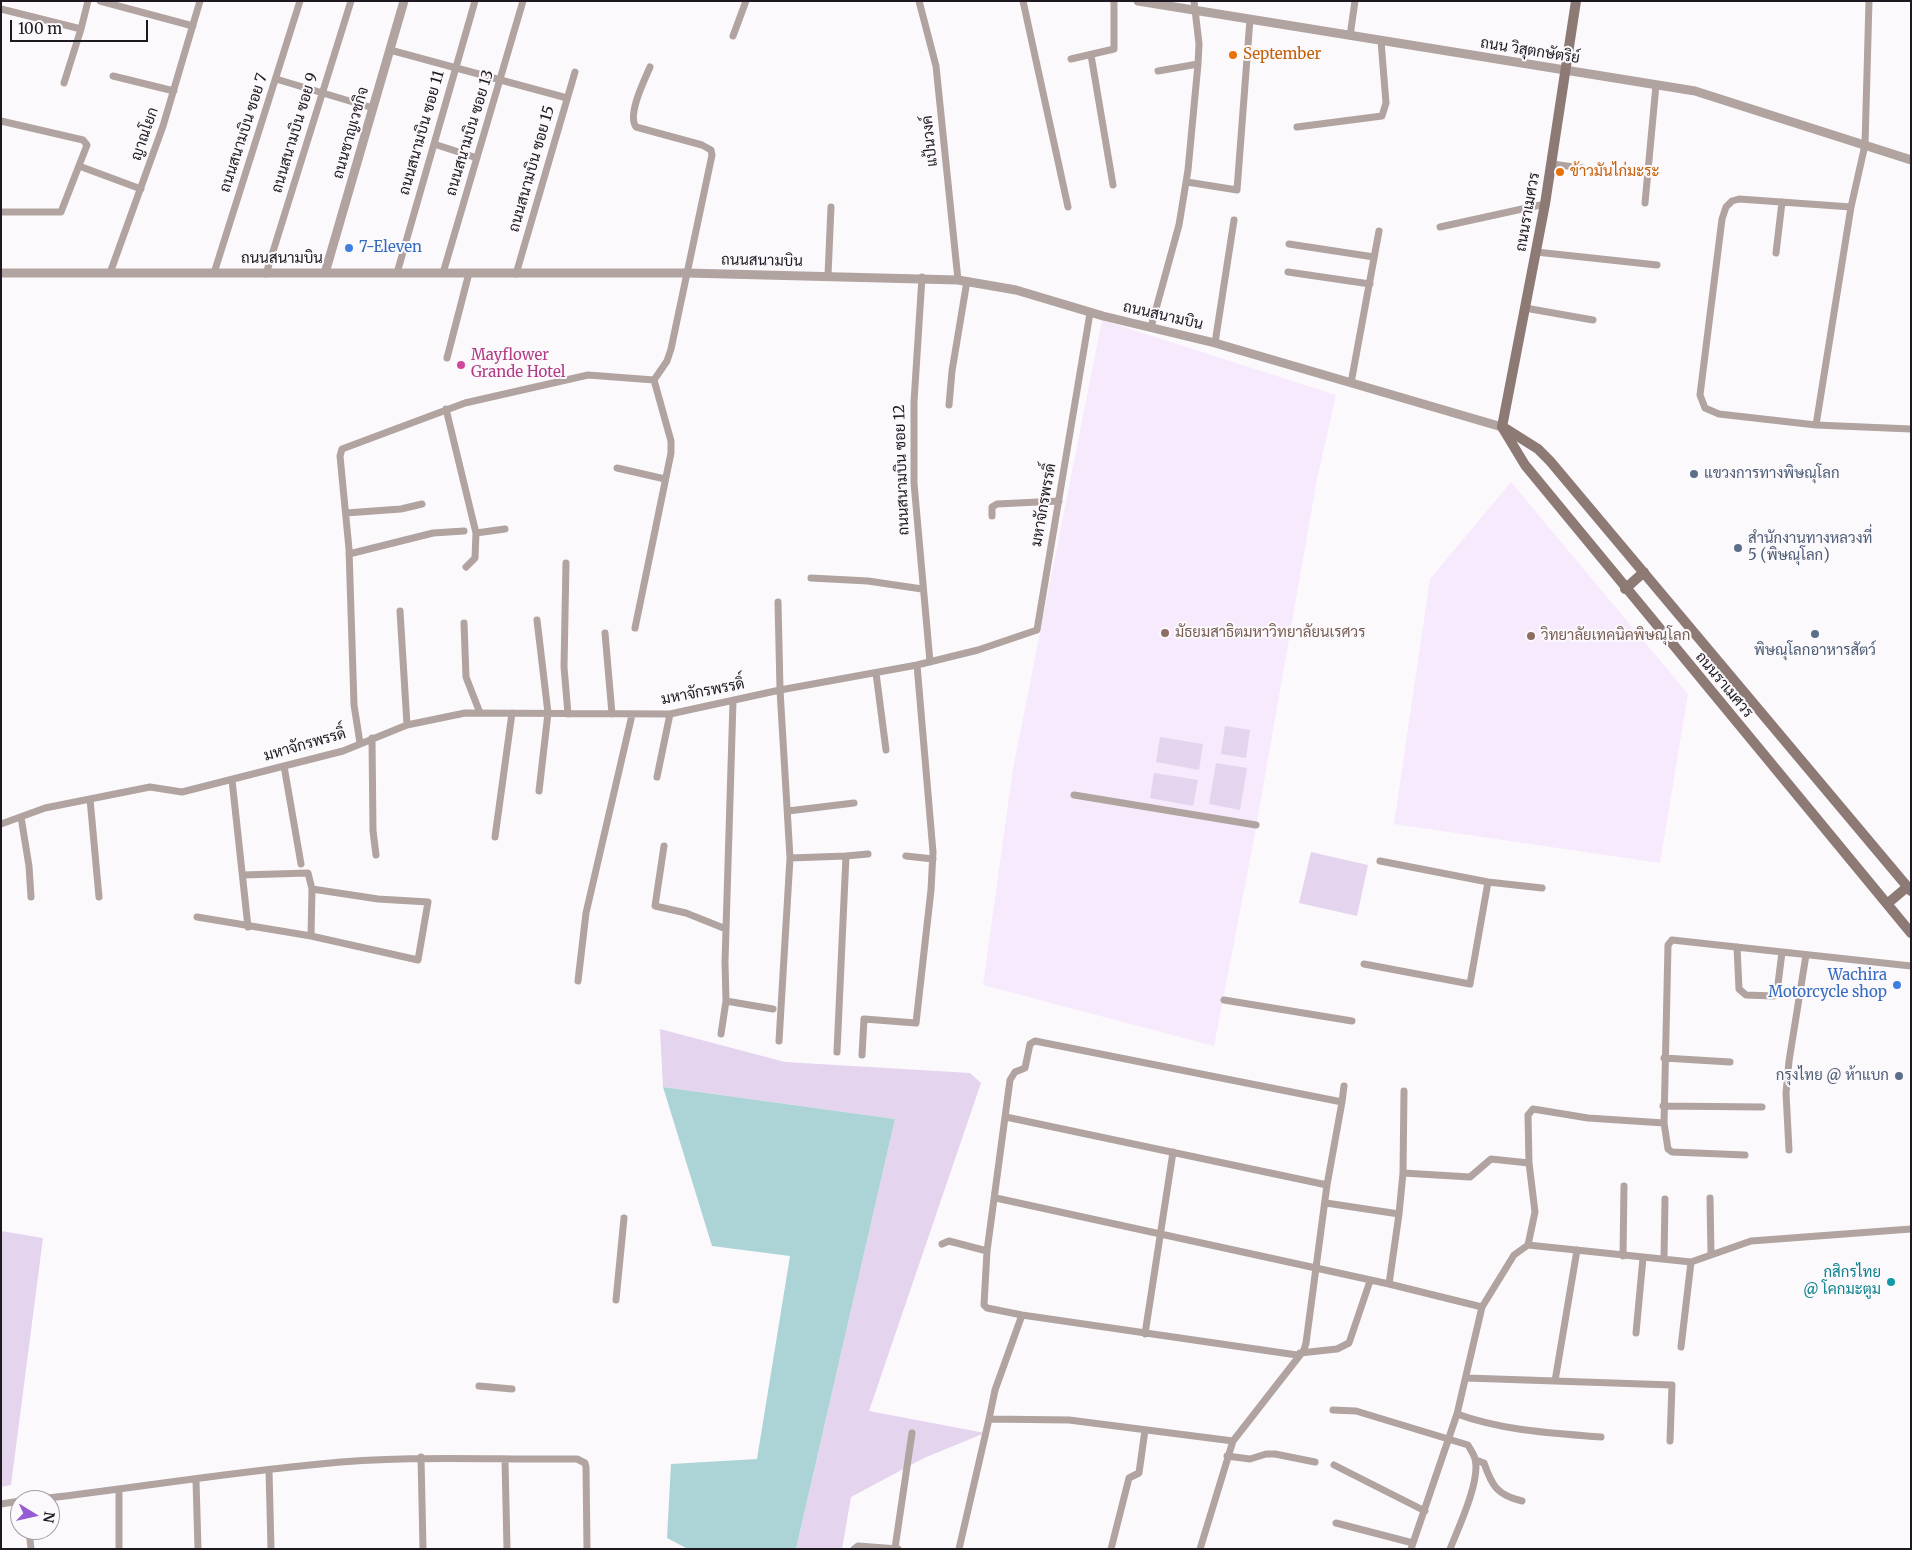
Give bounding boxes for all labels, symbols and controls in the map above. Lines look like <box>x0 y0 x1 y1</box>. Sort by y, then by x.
scale bar <box>12 10 150 42</box>
text: 100 m <box>18 19 62 38</box>
street label: ถนน วิสุตกษัตริย์ <box>1479 34 1581 68</box>
place label: September <box>1243 46 1321 64</box>
marker: September <box>1227 49 1239 61</box>
street label: ถนนสนามบิน ซอย 13 <box>442 68 498 198</box>
street label: ถนนสนามบิน ซอย 11 <box>396 69 448 197</box>
street label: ถนนสนามบิน ซอย 7 <box>216 71 272 195</box>
street label: ถนนสนามบิน ซอย 9 <box>268 71 322 195</box>
street label: ถนนชาญเวชกิจ <box>329 85 373 181</box>
street label: ถนนสนามบิน ซอย 15 <box>505 104 559 234</box>
street label: ญาณโยก <box>128 105 162 163</box>
street label: แป้นวงค์ <box>918 114 942 168</box>
place label: ข้าวมันไก่มะระ <box>1570 163 1660 181</box>
marker: ข้าวมันไก่มะระ <box>1554 166 1566 178</box>
street label: ถนนราเมศวร <box>1512 171 1544 253</box>
place label: 7-Eleven <box>359 239 422 257</box>
marker: 7-Eleven <box>343 242 355 254</box>
street label: ถนนสนามบิน <box>241 250 323 268</box>
street label: ถนนสนามบิน <box>721 251 803 271</box>
street label: ถนนสนามบิน <box>1121 298 1205 334</box>
place label: Mayflower Grande Hotel <box>471 347 565 382</box>
marker: Mayflower Grande Hotel <box>455 359 467 371</box>
street label: ถนนสนามบิน ซอย 12 <box>891 404 913 536</box>
street label: มหาจักรพรรดิ์ <box>1028 462 1060 548</box>
place label: แขวงการทางพิษณุโลก <box>1704 465 1840 483</box>
marker: แขวงการทางพิษณุโลก <box>1688 468 1700 480</box>
place label: สำนักงานทางหลวงที่ 5 (พิษณุโลก) <box>1748 530 1872 565</box>
marker: สำนักงานทางหลวงที่ 5 (พิษณุโลก) <box>1732 542 1744 554</box>
place label: มัธยมสาธิตมหาวิทยาลัยนเรศวร <box>1175 624 1365 642</box>
marker: มัธยมสาธิตมหาวิทยาลัยนเรศวร <box>1159 627 1171 639</box>
place label: วิทยาลัยเทคนิคพิษณุโลก <box>1541 627 1690 645</box>
marker: พิษณุโลกอาหารสัตว์ <box>1809 628 1821 640</box>
marker: วิทยาลัยเทคนิคพิษณุโลก <box>1525 630 1537 642</box>
place label: พิษณุโลกอาหารสัตว์ <box>1754 642 1876 660</box>
street label: ถนนราเมศวร <box>1691 649 1757 721</box>
street label: มหาจักรพรรดิ์ <box>660 675 746 709</box>
street label: มหาจักรพรรดิ์ <box>262 725 348 765</box>
place label: Wachira Motorcycle shop <box>1768 967 1887 1002</box>
marker: Wachira Motorcycle shop <box>1891 979 1903 991</box>
place label: กรุงไทย @ ห้าแบก <box>1776 1067 1889 1085</box>
marker: กรุงไทย @ ห้าแบก <box>1893 1070 1905 1082</box>
place label: กสิกรไทย @ โคกมะตูม <box>1803 1264 1881 1299</box>
marker: กสิกรไทย @ โคกมะตูม <box>1885 1276 1897 1288</box>
north arrow <box>10 1490 60 1540</box>
text: N <box>39 1510 59 1524</box>

